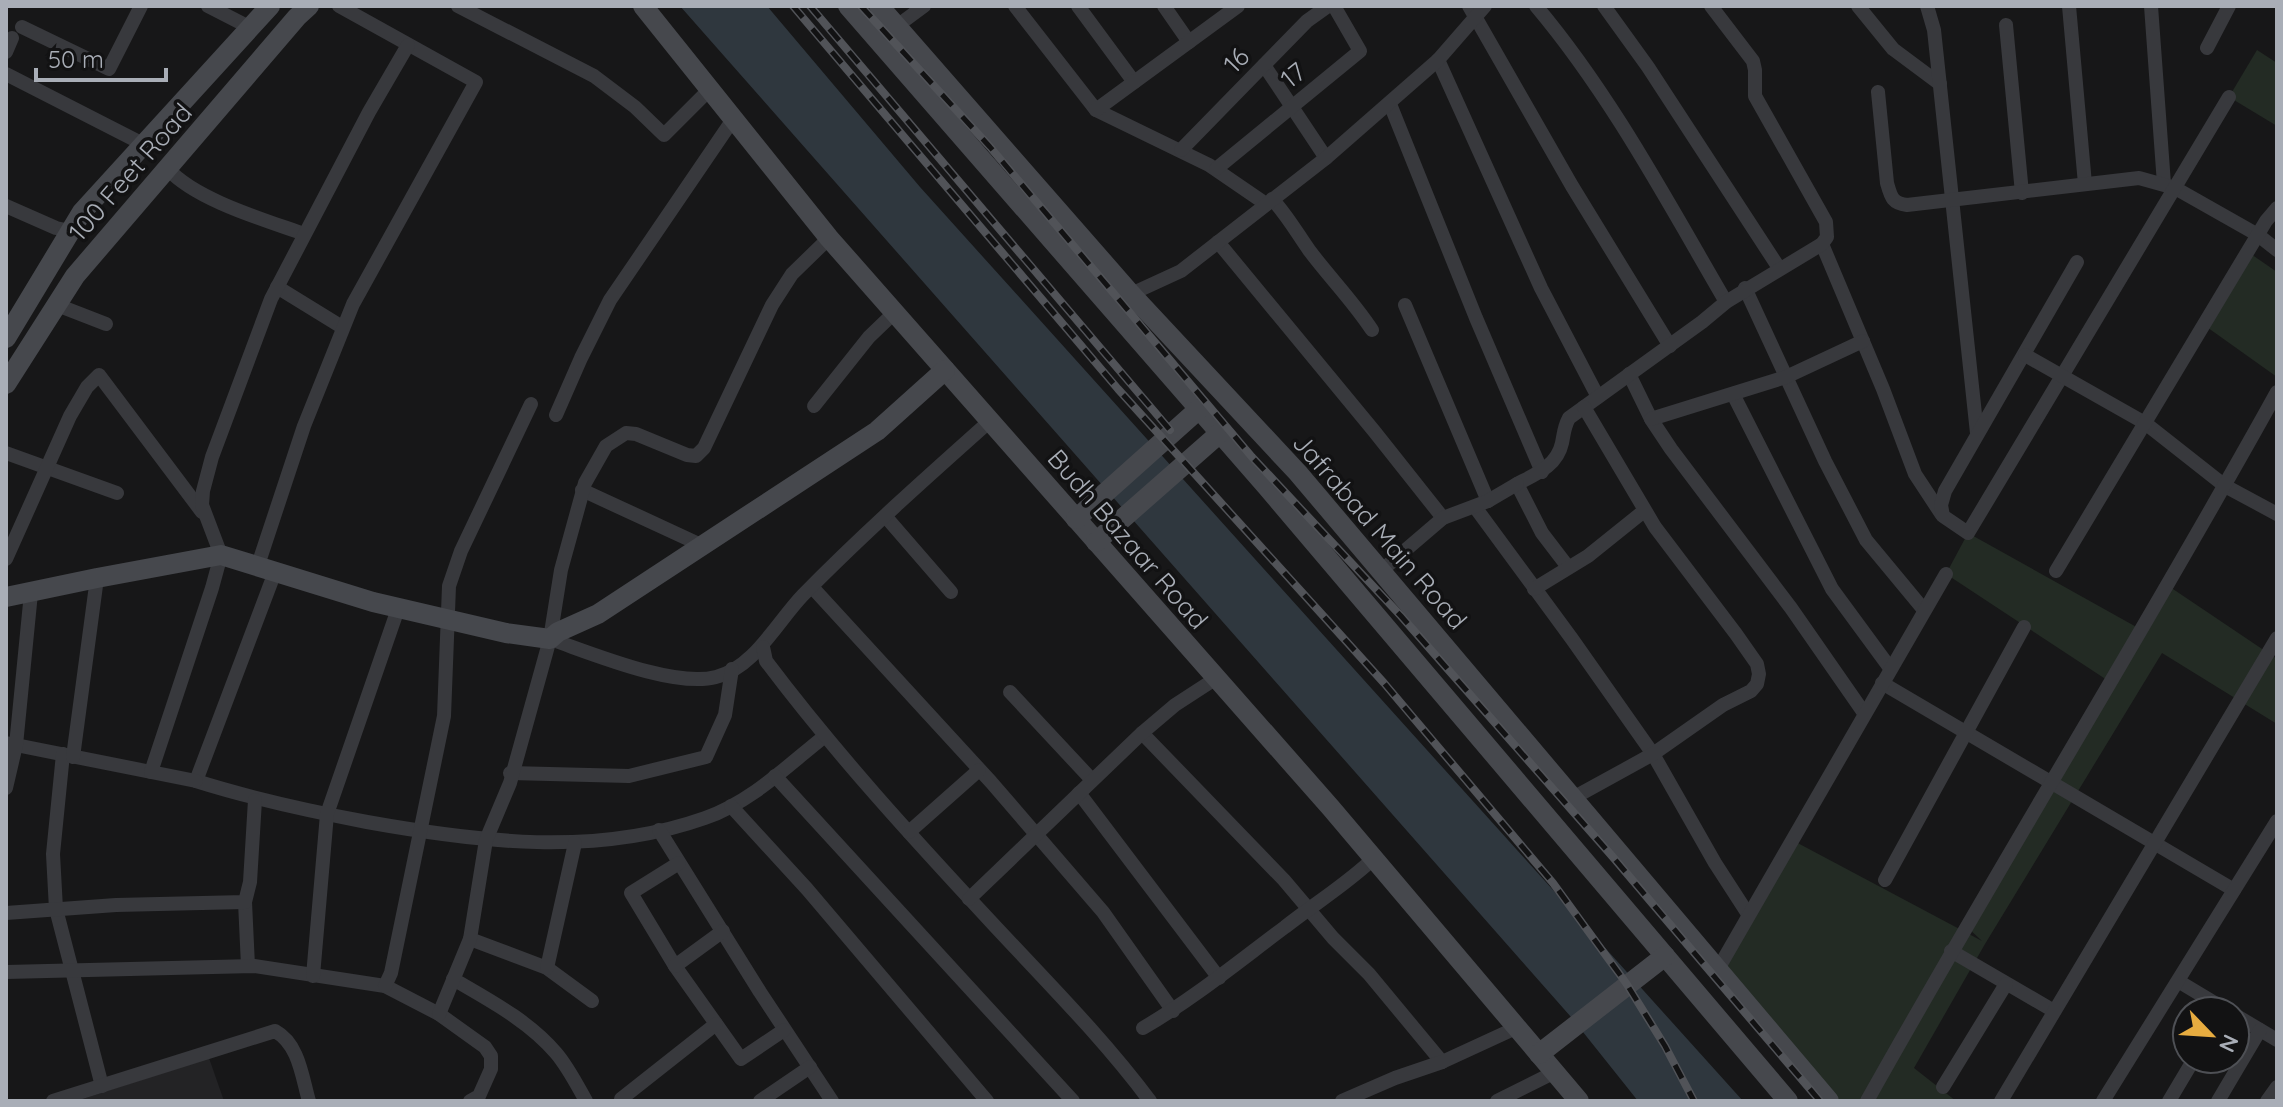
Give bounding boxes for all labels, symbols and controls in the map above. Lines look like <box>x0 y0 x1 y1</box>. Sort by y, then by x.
scale bar <box>36 32 166 82</box>
street label: 16 <box>1216 40 1256 80</box>
text: 50 m <box>48 44 104 74</box>
street label: 17 <box>1274 55 1312 95</box>
street label: 100 Feet Road <box>61 96 199 248</box>
street label: Jafrabad Main Road <box>1286 426 1474 636</box>
street label: Budh Bazaar Road <box>1041 442 1215 636</box>
north arrow <box>2171 995 2251 1075</box>
text: N <box>2213 1030 2245 1057</box>

